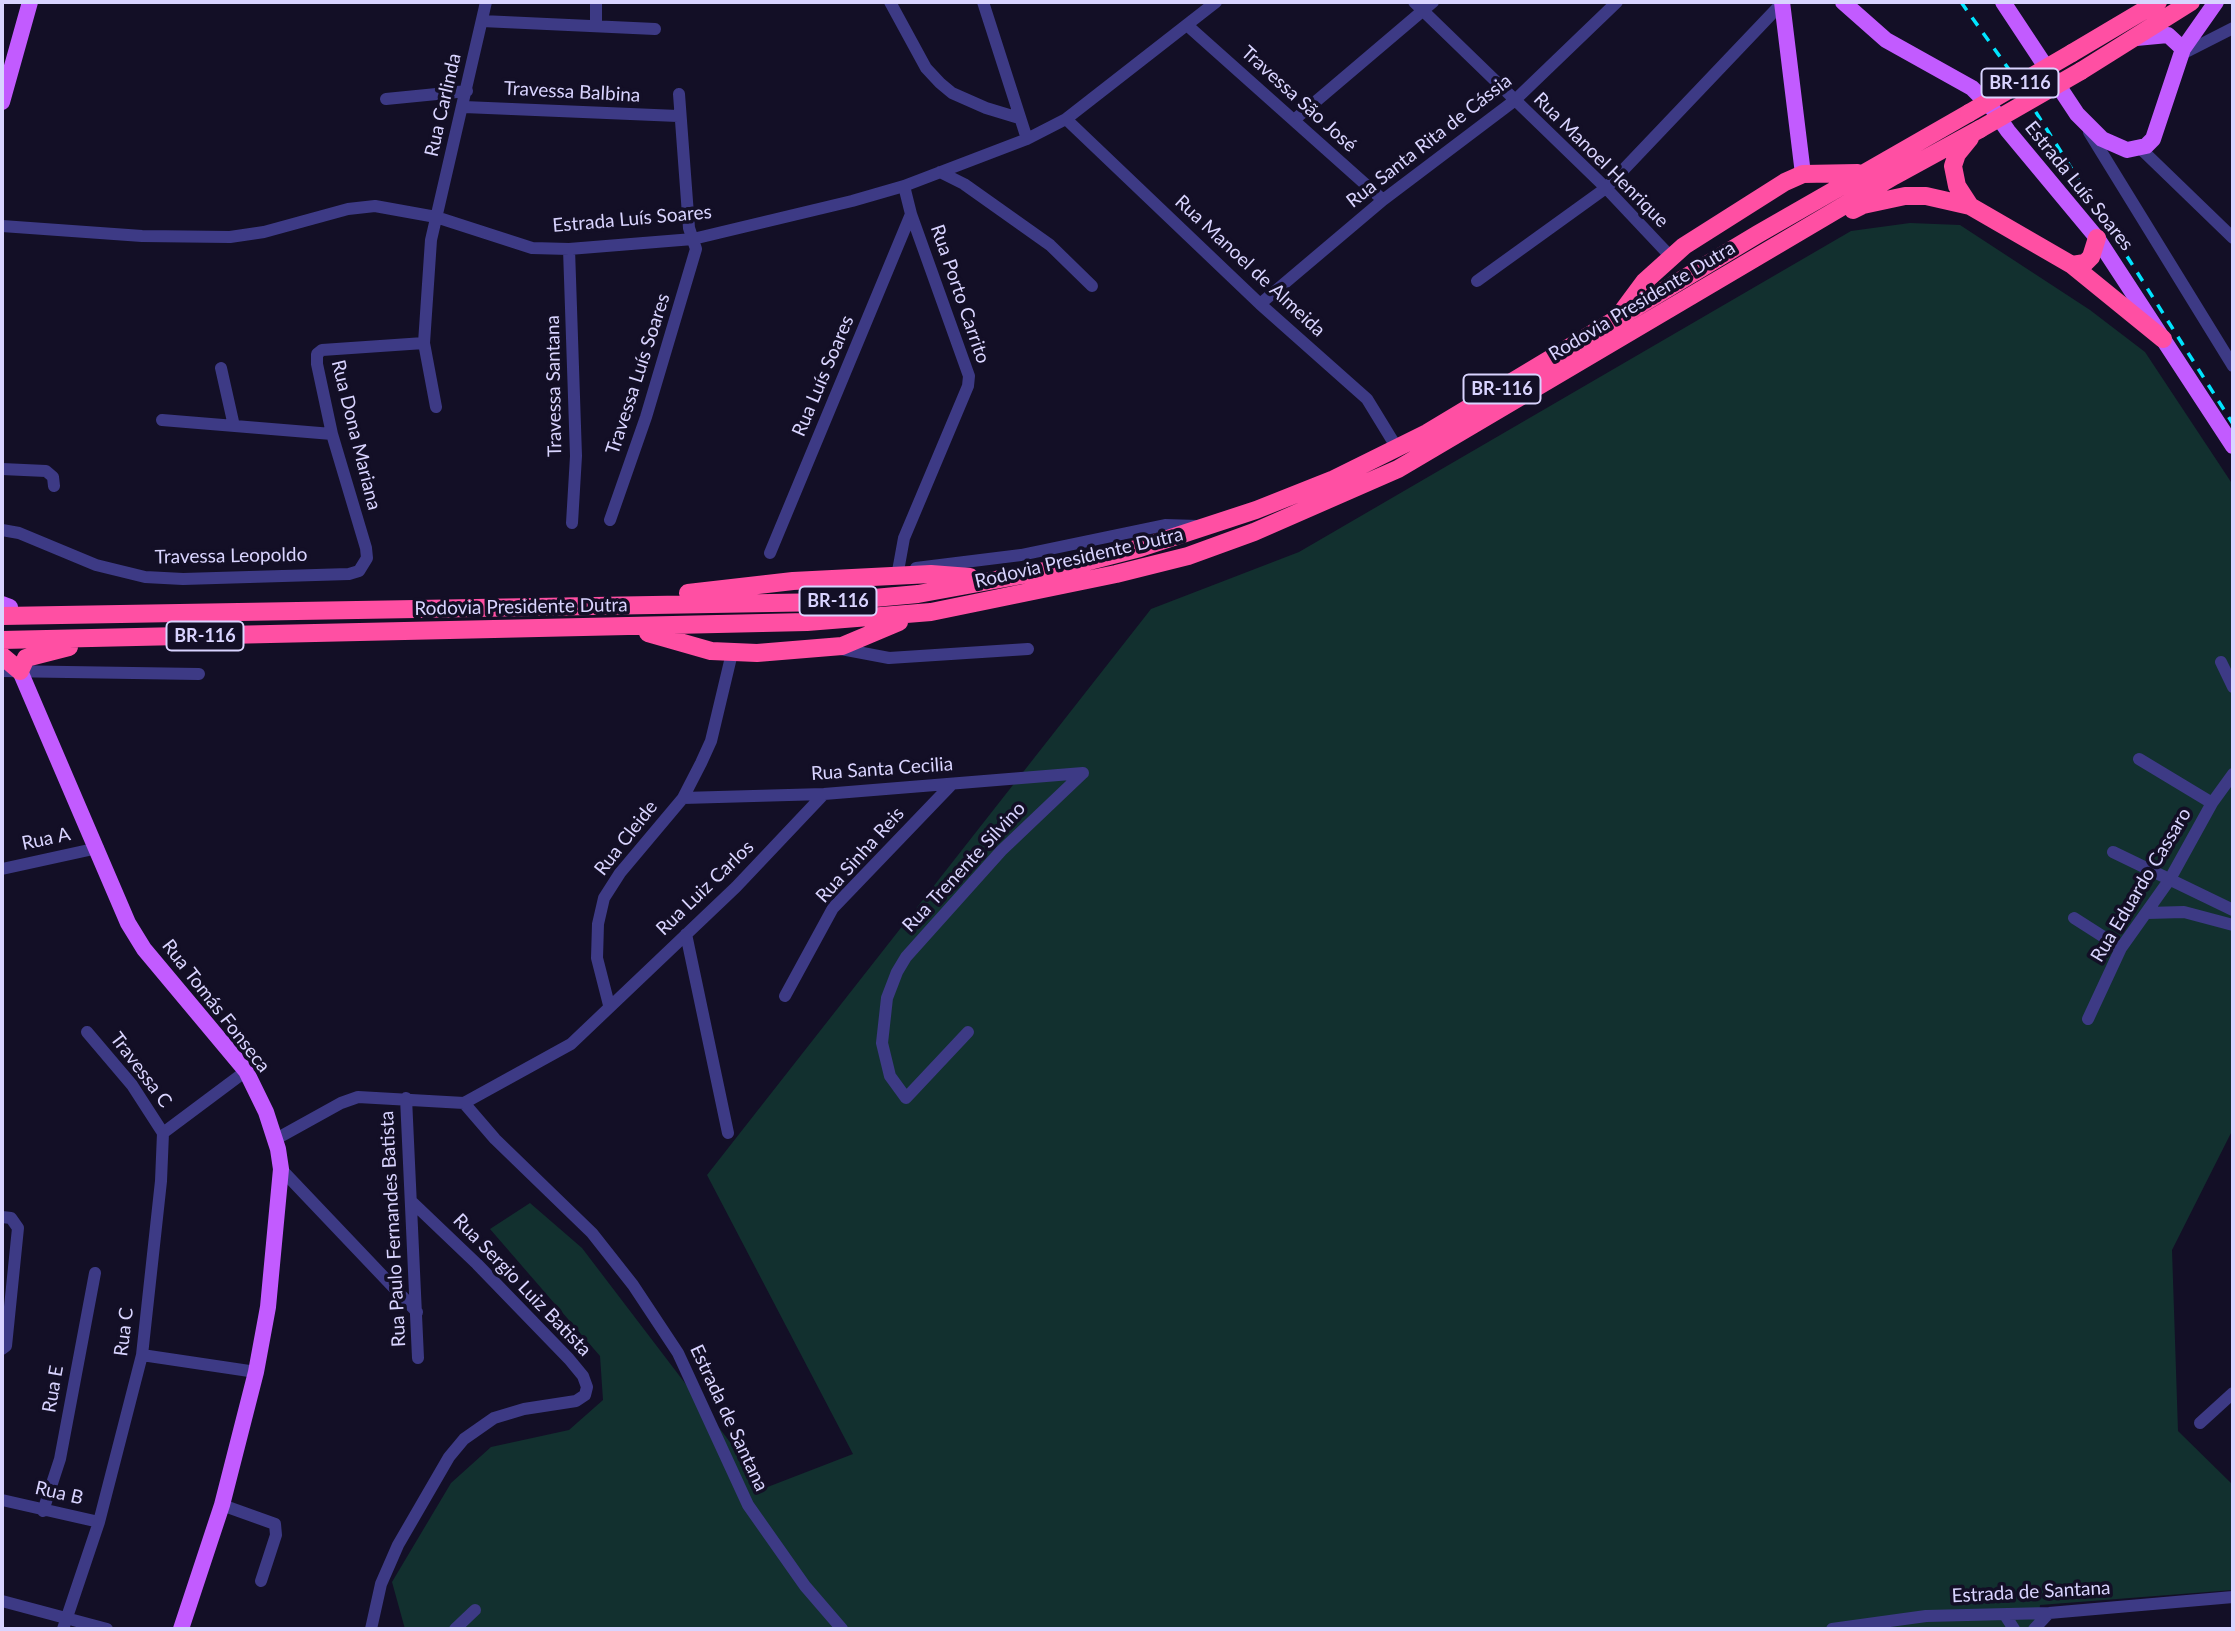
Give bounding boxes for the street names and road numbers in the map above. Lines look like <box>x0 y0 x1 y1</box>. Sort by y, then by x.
street label: Travessa São José <box>1237 41 1361 157</box>
street label: Rua Carlinda <box>420 51 466 159</box>
road number: BR-116 <box>1982 68 2058 98</box>
street label: Rua Santa Rita de Cássia <box>1342 69 1516 213</box>
street label: Travessa Balbina <box>503 77 641 107</box>
street label: Rua Manoel Henrique <box>1529 88 1673 232</box>
street label: Estrada Luís Soares <box>2020 117 2138 255</box>
street label: Rua Manoel de Almeida <box>1170 190 1330 342</box>
street label: Estrada Luís Soares <box>551 201 713 237</box>
street label: Rua Porto Carrito <box>926 222 994 366</box>
street label: Rodovia Presidente Dutra <box>1545 236 1739 366</box>
street label: Travessa Luís Soares <box>601 291 675 457</box>
street label: Rua Luís Soares <box>787 312 859 440</box>
street label: Travessa Santana <box>541 315 567 457</box>
street label: Rua Dona Mariana <box>326 357 386 513</box>
road number: BR-116 <box>1464 374 1540 404</box>
street label: Rodovia Presidente Dutra <box>973 523 1185 593</box>
street label: Travessa Leopoldo <box>154 543 308 569</box>
road number: BR-116 <box>800 586 876 616</box>
street label: Rodovia Presidente Dutra <box>414 594 628 620</box>
road number: BR-116 <box>166 622 244 650</box>
street label: Rua Santa Cecilia <box>810 753 954 785</box>
street label: Rua Cleide <box>590 796 662 880</box>
street label: Rua Trenente Silvino <box>898 797 1030 937</box>
street label: Rua Sinha Reis <box>811 802 909 908</box>
street label: Rua Eduardo Cassaro <box>2086 804 2196 966</box>
street label: Rua A <box>20 823 72 855</box>
street label: Rua Luiz Carlos <box>651 836 759 940</box>
street label: Rua Tomás Fonseca <box>157 935 275 1077</box>
street label: Travessa C <box>105 1028 177 1112</box>
street label: Rua Paulo Fernandes Batista <box>375 1110 411 1348</box>
street label: Rua Sergio Luiz Batista <box>448 1209 596 1361</box>
street label: Rua C <box>110 1306 138 1358</box>
street label: Estrada de Santana <box>685 1341 773 1495</box>
street label: Rua E <box>38 1364 68 1414</box>
street label: Rua B <box>33 1476 85 1510</box>
street label: Estrada de Santana <box>1951 1576 2111 1608</box>

